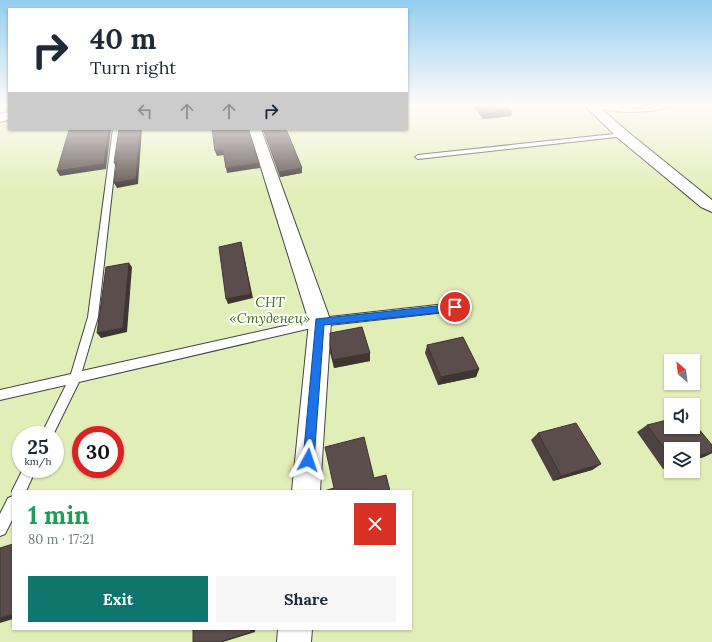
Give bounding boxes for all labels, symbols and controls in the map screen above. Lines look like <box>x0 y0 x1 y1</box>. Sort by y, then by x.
text: 40 m <box>90 21 156 57</box>
icon: right <box>24 24 76 76</box>
text: Turn right <box>90 56 176 79</box>
icon: left <box>134 100 156 122</box>
icon: ahead <box>176 100 198 122</box>
icon: ahead <box>218 100 240 122</box>
icon: right <box>260 100 282 122</box>
pin <box>438 290 472 324</box>
park label: СНТ «Студенец» <box>230 293 310 327</box>
icon: arrive <box>444 296 466 318</box>
north arrow <box>664 354 700 390</box>
map controls <box>664 354 700 478</box>
button: sound <box>664 398 700 434</box>
speed limit sign: 30 <box>72 426 124 478</box>
text: 25 <box>27 434 49 459</box>
position arrow <box>287 439 329 481</box>
button: layers <box>664 442 700 478</box>
text: km/h <box>24 455 52 468</box>
text: 1 min <box>28 500 89 531</box>
button: close <box>354 503 396 545</box>
text: 80 m · 17:21 <box>28 531 94 548</box>
button: Exit <box>28 576 208 622</box>
button: Share <box>216 576 396 622</box>

